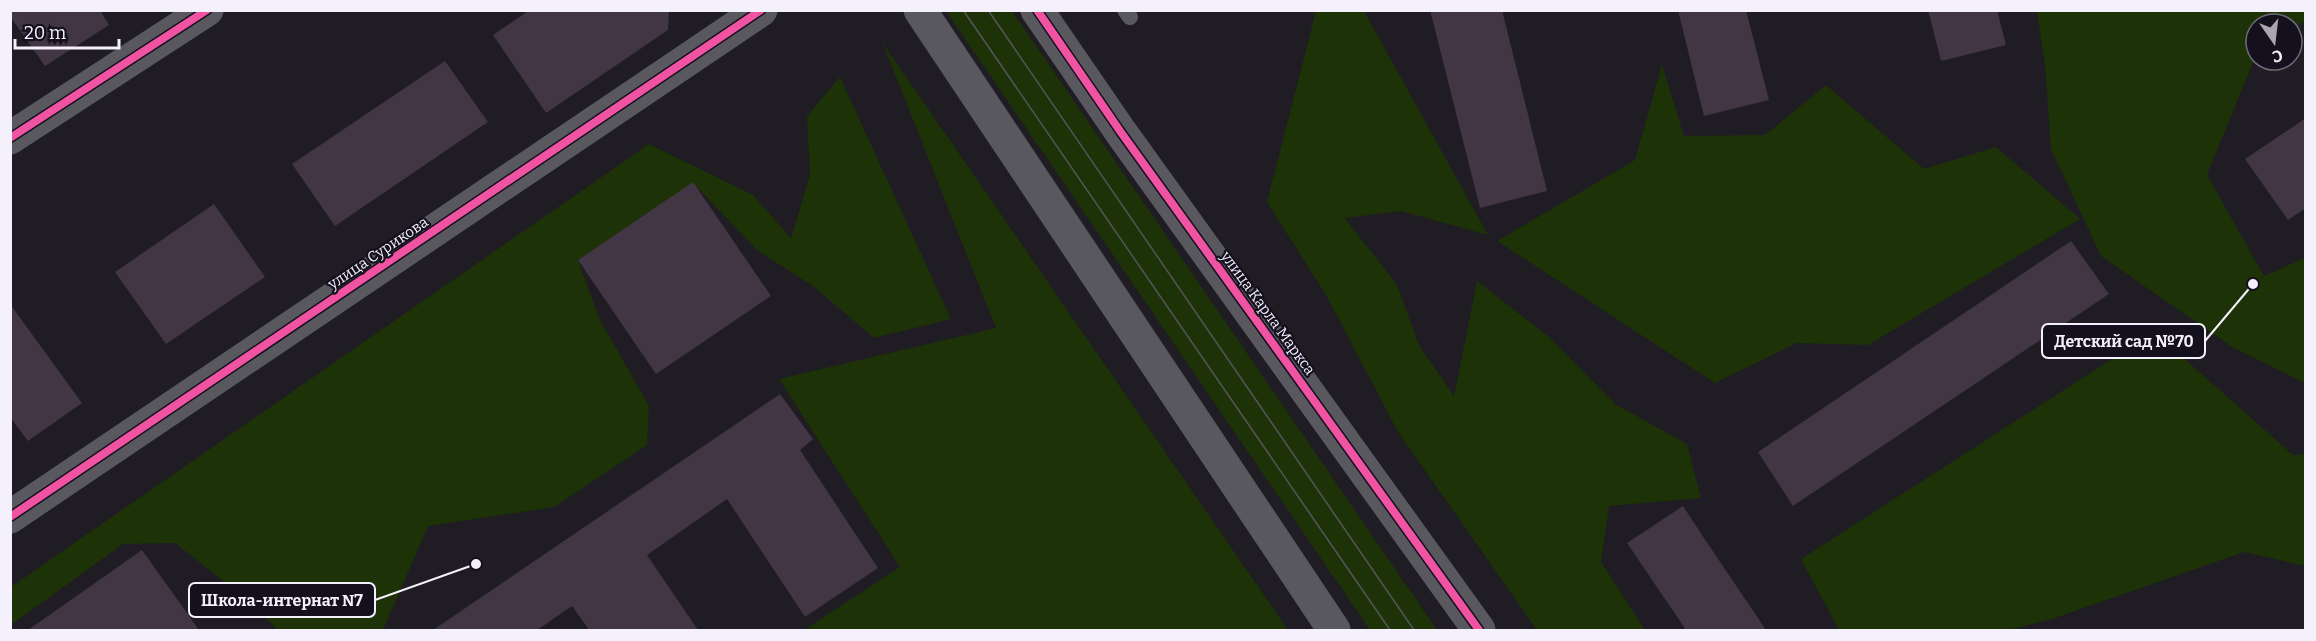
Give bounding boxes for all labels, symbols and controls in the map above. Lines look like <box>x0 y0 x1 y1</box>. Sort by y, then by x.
scale bar <box>15 12 118 50</box>
north arrow <box>2244 12 2304 72</box>
text: 20 m <box>24 22 66 44</box>
text: С <box>2270 46 2285 67</box>
street label: улица Сурикова <box>324 213 431 294</box>
street label: улица Карла Маркса <box>1216 247 1319 378</box>
callout: Детский сад №70 <box>2042 324 2205 358</box>
text: Детский сад №70 <box>2054 332 2194 351</box>
callout: Школа-интернат N7 <box>189 583 375 617</box>
text: Школа-интернат N7 <box>201 591 363 610</box>

